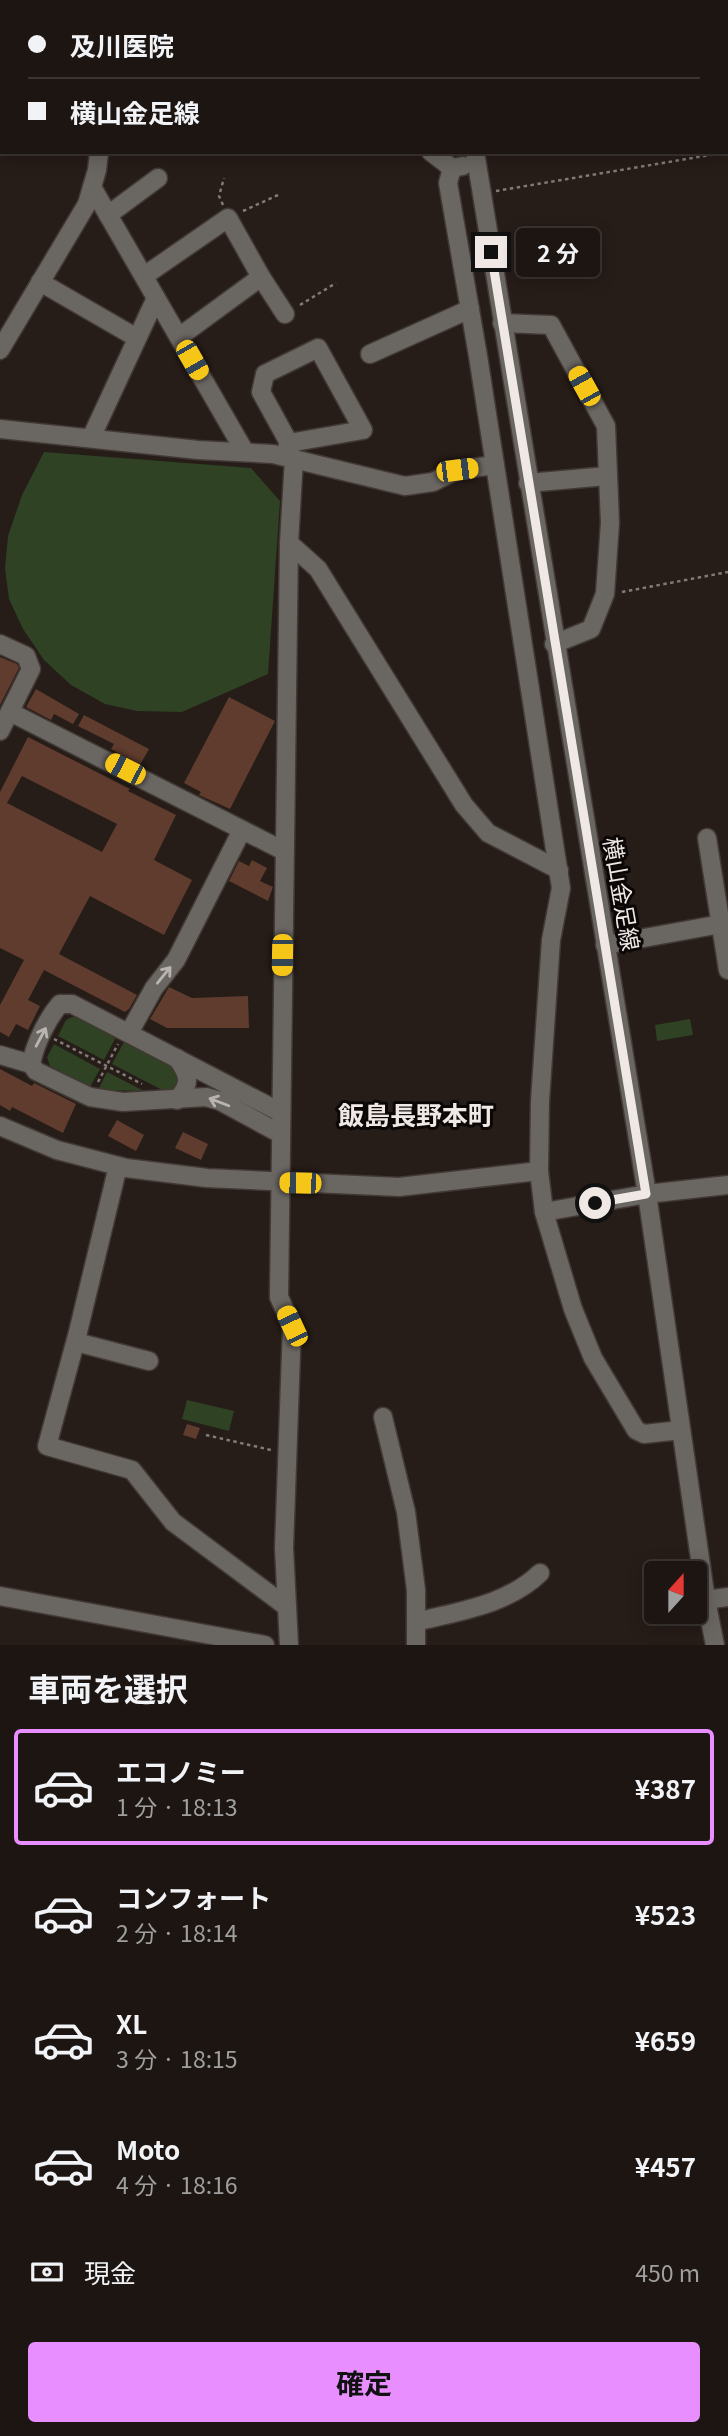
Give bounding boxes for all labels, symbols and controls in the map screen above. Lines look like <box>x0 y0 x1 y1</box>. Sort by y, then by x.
text: 及川医院 <box>70 26 174 63</box>
text: 横山金足線 <box>70 93 200 130</box>
callout: 2 分 <box>516 228 600 276</box>
text: 2 分 <box>537 235 579 269</box>
route end <box>475 236 507 268</box>
car <box>173 337 212 383</box>
car <box>565 363 604 409</box>
car <box>435 457 480 483</box>
car <box>102 750 149 788</box>
street label: 横山金足線 <box>596 834 650 953</box>
car <box>272 934 293 976</box>
one-way arrow <box>157 967 172 985</box>
one-way arrow <box>35 1027 48 1048</box>
one-way arrow <box>208 1095 230 1107</box>
district label: 飯島長野本町 <box>338 1095 494 1132</box>
car <box>279 1172 322 1194</box>
route start <box>579 1187 611 1219</box>
car <box>274 1303 311 1349</box>
north arrow <box>644 1561 707 1624</box>
map controls <box>644 1561 707 1624</box>
text: 車両を選択 <box>28 1664 188 1710</box>
text: エコノミー <box>116 1752 246 1789</box>
icon: car <box>32 1756 95 1819</box>
text: ¥387 <box>635 1769 696 1806</box>
text: 1 分 · 18:13 <box>116 1789 238 1823</box>
text: コンフォート <box>116 1878 271 1915</box>
icon: car <box>32 1882 95 1945</box>
text: ¥523 <box>635 1895 696 1932</box>
text: 2 分 · 18:14 <box>116 1915 238 1949</box>
text: XL <box>116 2004 147 2041</box>
icon: car <box>32 2008 95 2071</box>
text: ¥659 <box>635 2021 696 2058</box>
text: 3 分 · 18:15 <box>116 2041 238 2075</box>
text: Moto <box>116 2130 180 2167</box>
icon: car <box>32 2134 95 2197</box>
text: ¥457 <box>635 2147 696 2184</box>
text: 4 分 · 18:16 <box>116 2167 238 2201</box>
icon: cash <box>28 2253 66 2291</box>
text: 現金 <box>84 2253 136 2290</box>
text: 450 m <box>635 2255 700 2289</box>
button: 確定 <box>28 2342 700 2422</box>

